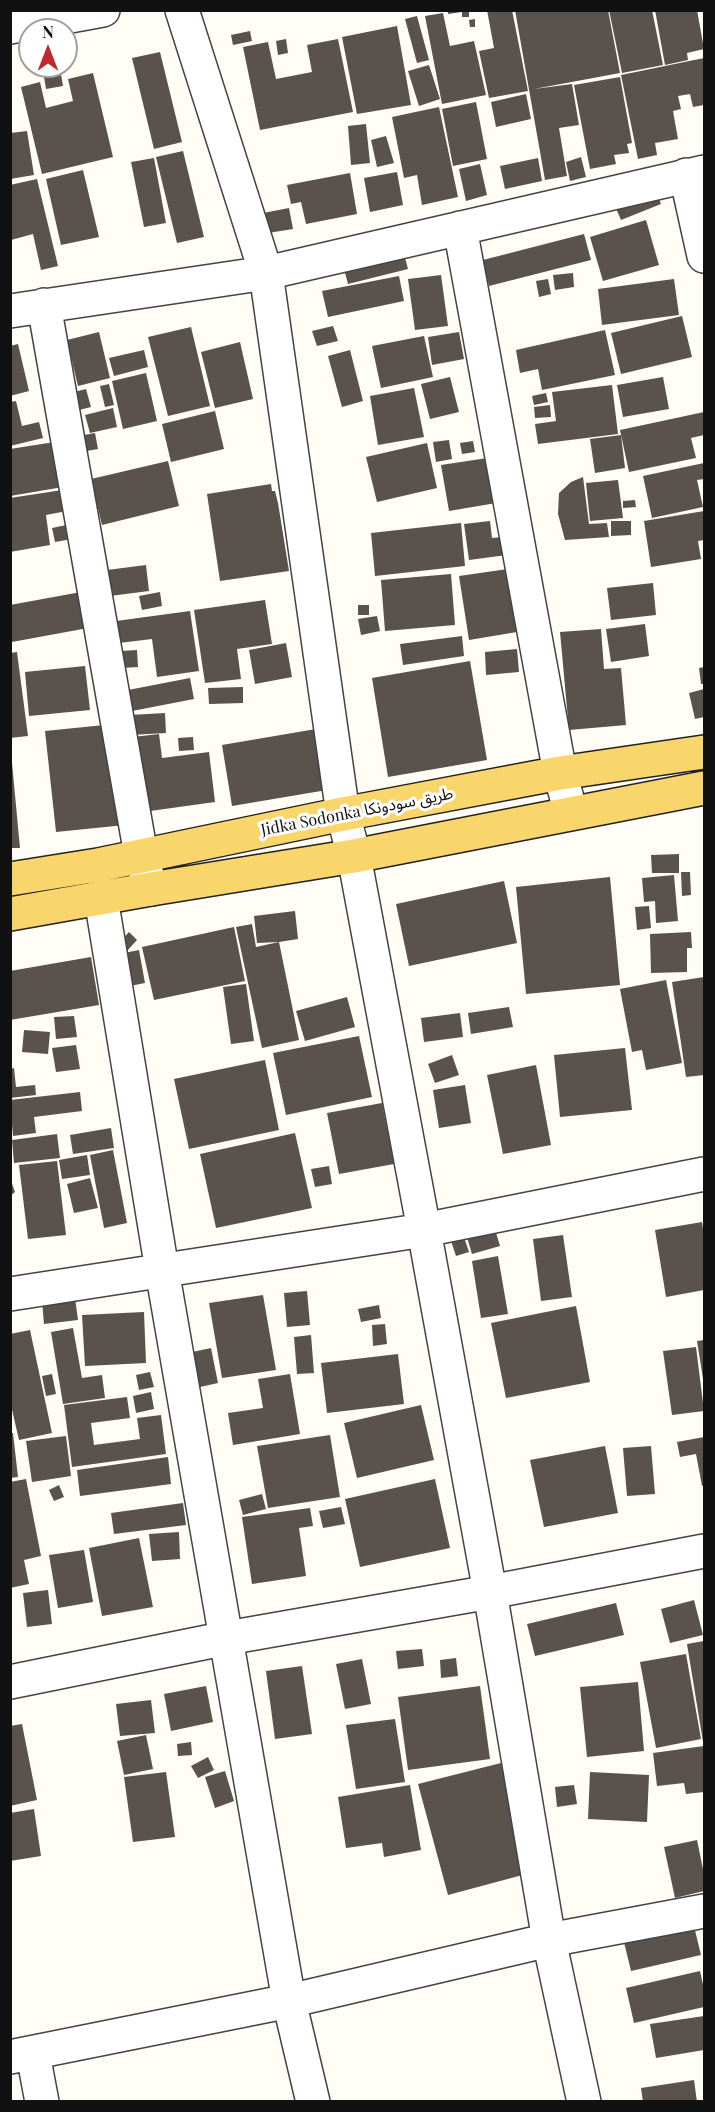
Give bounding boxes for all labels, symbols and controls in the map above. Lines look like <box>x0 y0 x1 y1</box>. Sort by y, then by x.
north arrow <box>18 18 78 78</box>
text: N <box>42 21 54 42</box>
street label: Jidka Sodonka طريق سودونكا <box>259 784 455 840</box>

